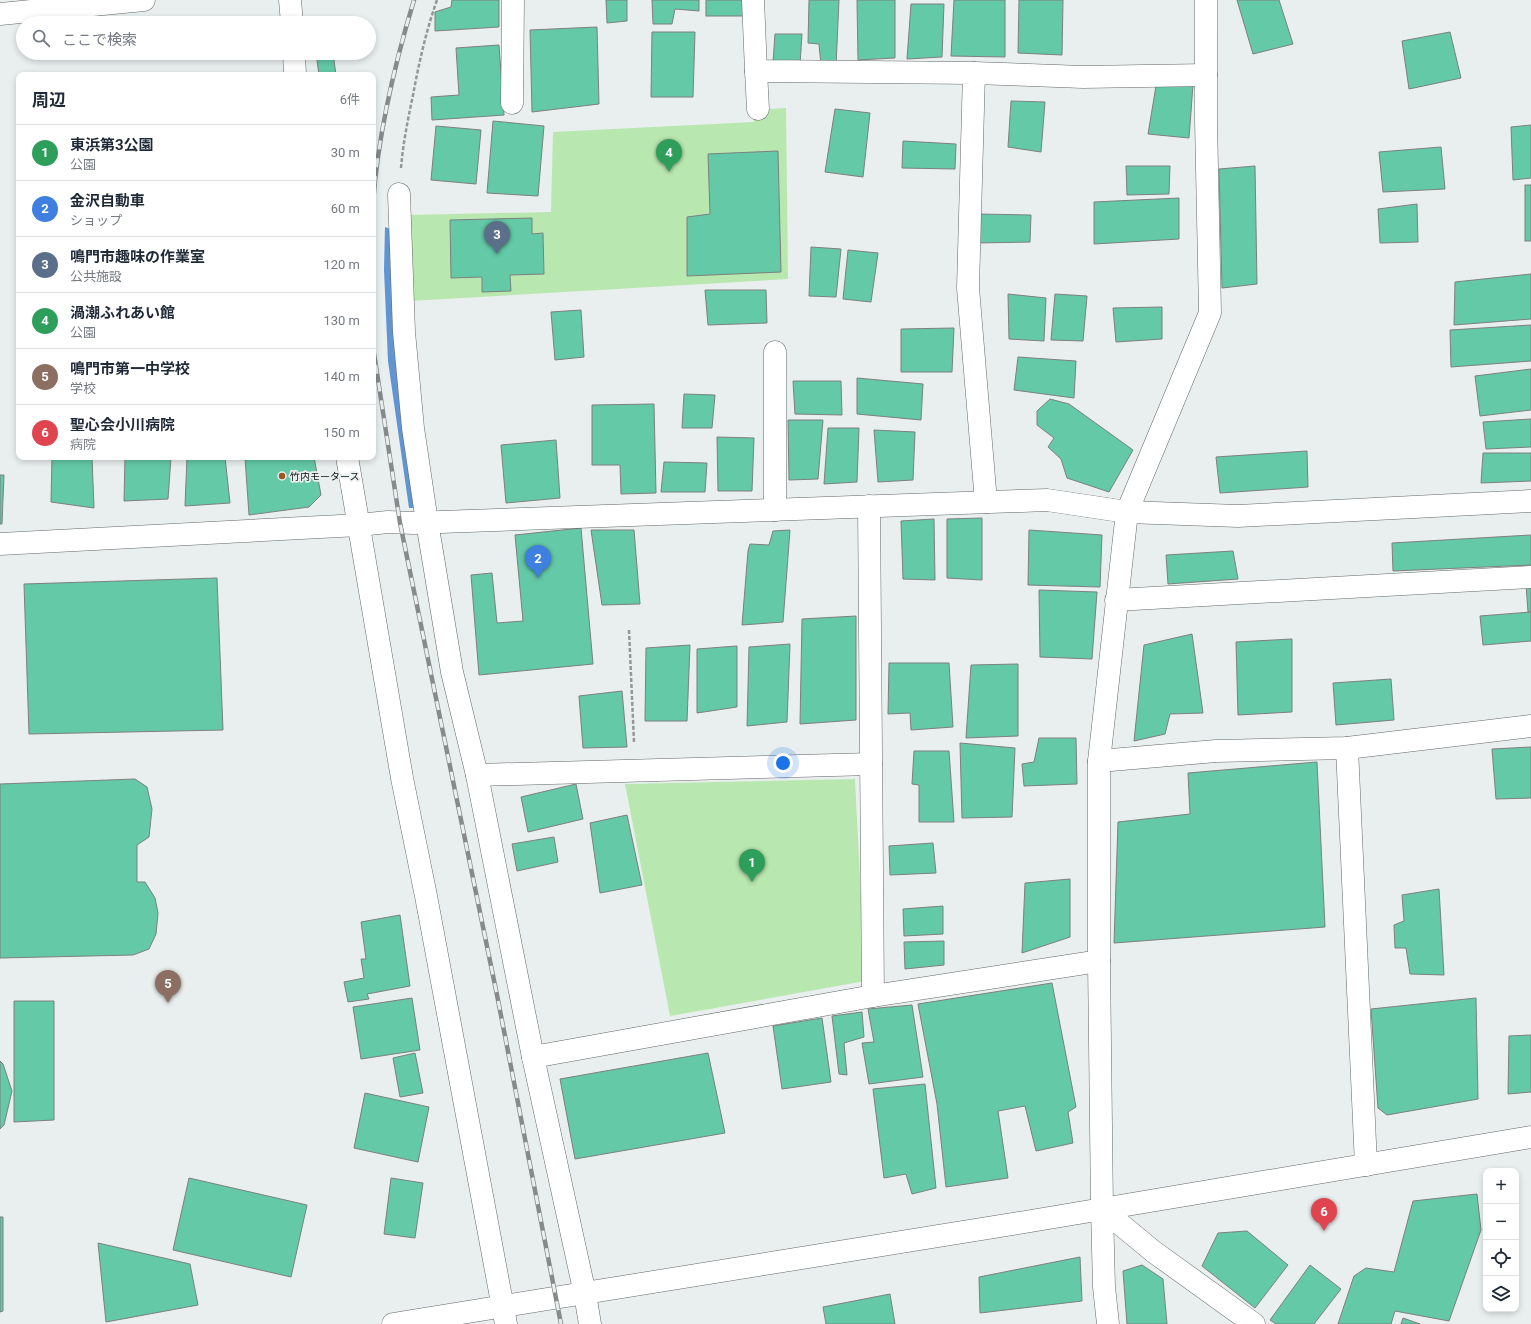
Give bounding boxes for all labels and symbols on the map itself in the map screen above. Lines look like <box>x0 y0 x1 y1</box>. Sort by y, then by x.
pin: 4 <box>656 139 682 172</box>
pin: 3 <box>484 221 510 254</box>
marker: 竹内モータース <box>277 471 287 481</box>
place label: 竹内モータース <box>290 471 360 482</box>
pin: 2 <box>525 545 551 578</box>
your location <box>773 753 793 773</box>
pin: 1 <box>739 849 765 882</box>
pin: 5 <box>155 970 181 1003</box>
pin: 6 <box>1311 1198 1337 1231</box>

